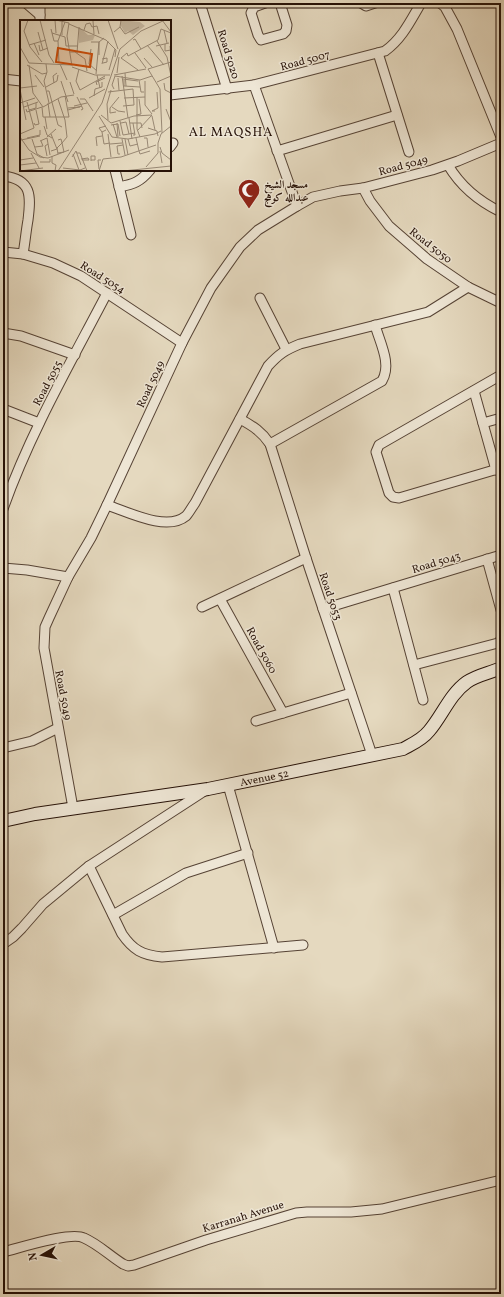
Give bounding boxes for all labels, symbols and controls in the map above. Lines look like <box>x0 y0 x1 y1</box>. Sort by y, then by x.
inset map <box>20 20 171 171</box>
street label: Road 5020 <box>213 28 242 81</box>
street label: Road 5007 <box>279 48 332 75</box>
district label: AL MAQSHA <box>189 124 273 142</box>
street label: Road 5049 <box>377 153 430 180</box>
mosque icon: مسجد الشيخ عبدالله كوهج <box>236 177 262 210</box>
place label: مسجد الشيخ عبدالله كوهج <box>264 178 308 208</box>
street label: Road 5050 <box>406 225 455 268</box>
street label: Road 5054 <box>77 259 128 298</box>
street label: Road 5055 <box>30 358 66 409</box>
street label: Road 5049 <box>134 358 169 411</box>
street label: Road 5043 <box>410 549 463 578</box>
street label: Road 5053 <box>314 571 345 623</box>
street label: Road 5060 <box>242 625 280 677</box>
street label: Road 5049 <box>50 669 75 722</box>
street label: Avenue 52 <box>239 767 290 791</box>
street label: Karranah Avenue <box>201 1198 286 1237</box>
north arrow <box>22 1235 62 1275</box>
text: N <box>26 1251 42 1261</box>

